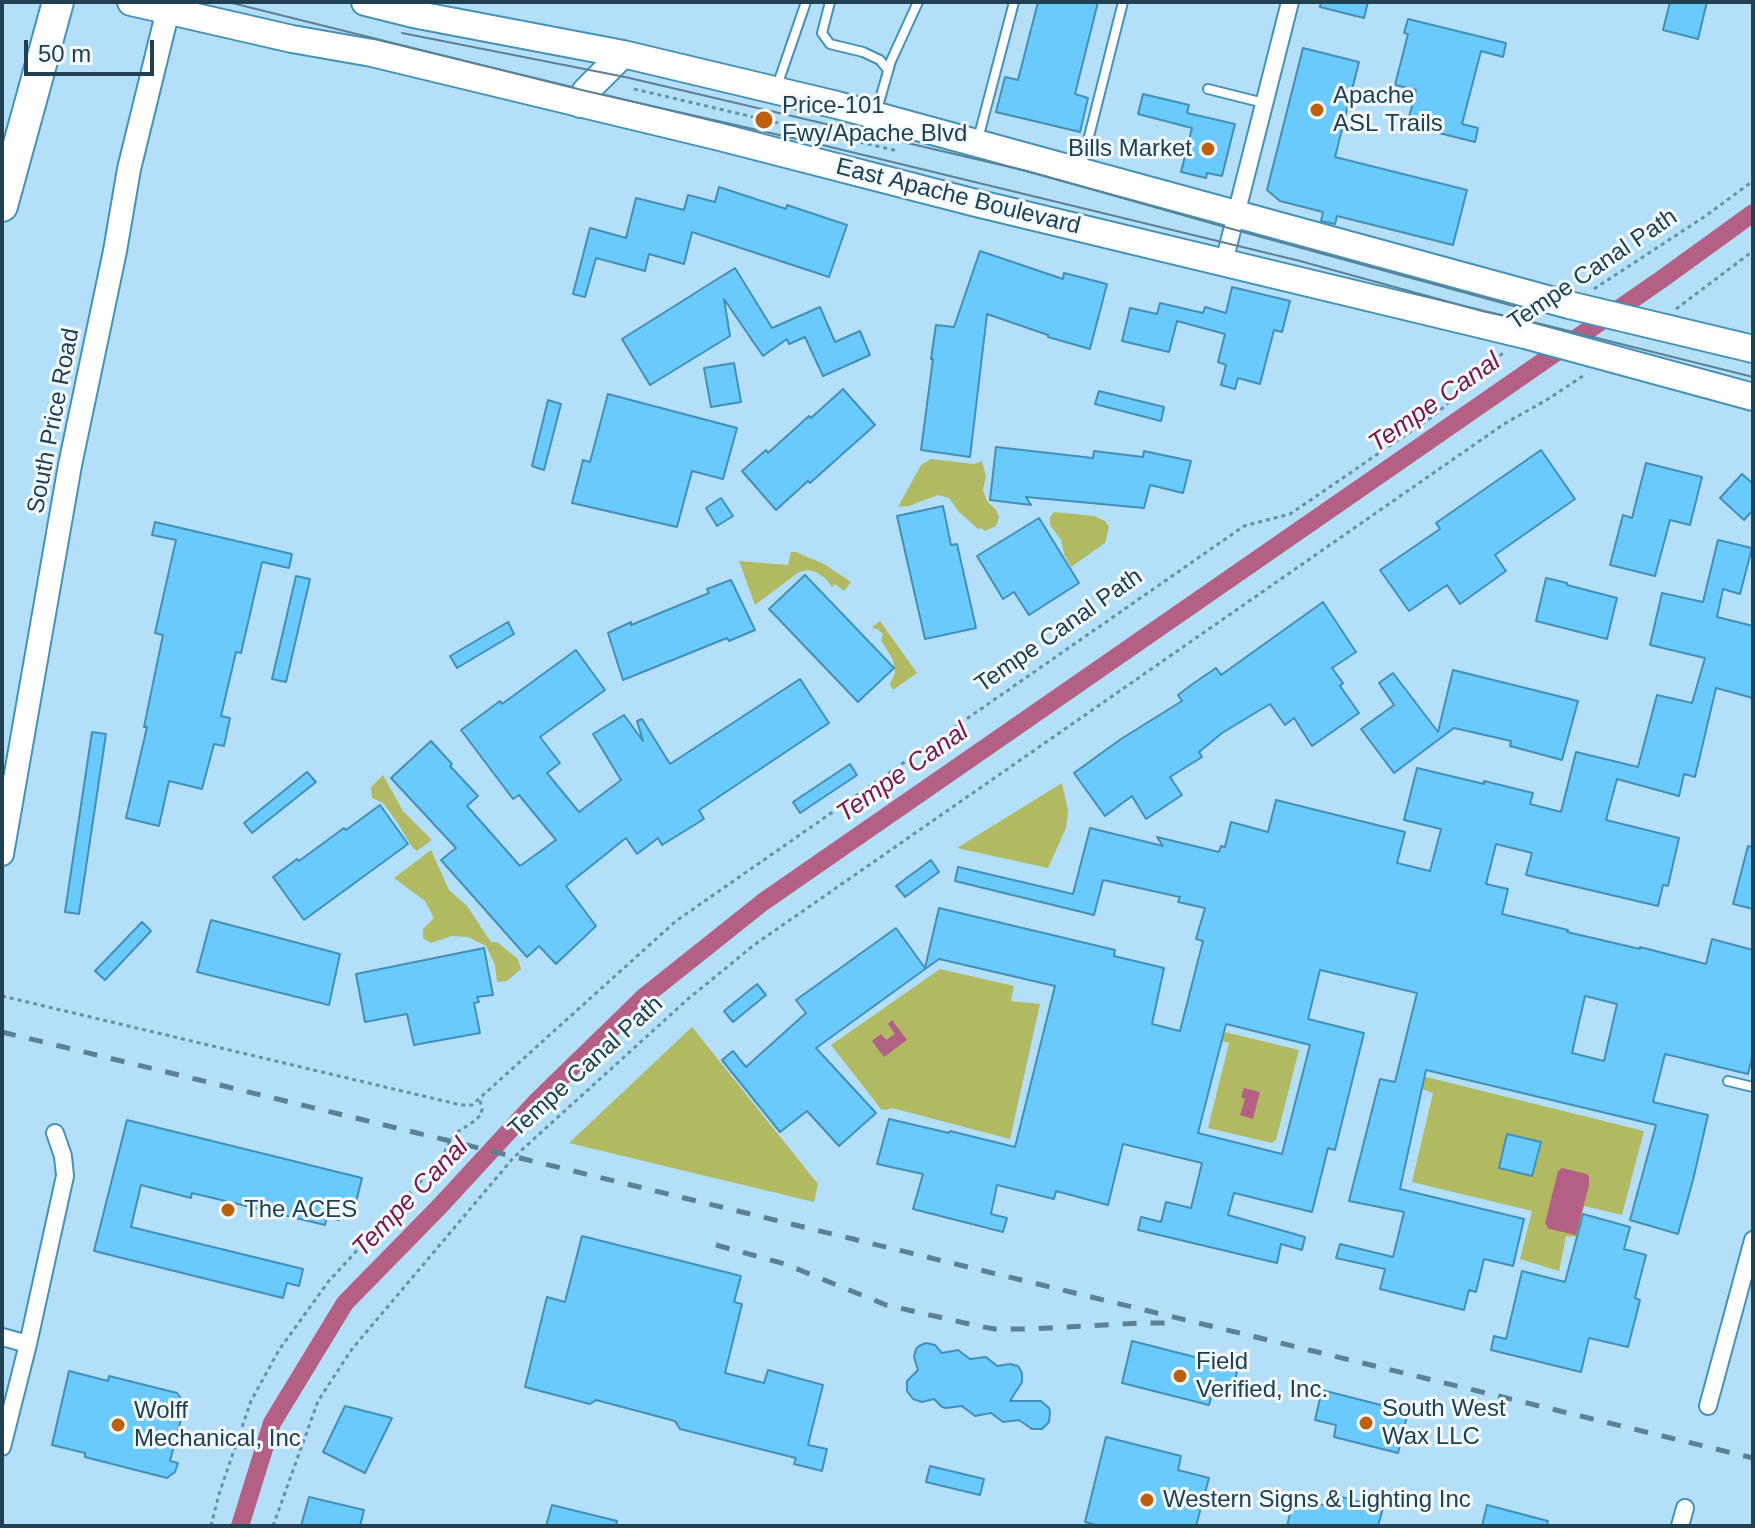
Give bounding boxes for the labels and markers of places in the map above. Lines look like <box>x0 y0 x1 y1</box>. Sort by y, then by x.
place label: Apache ASL Trails <box>1333 82 1443 138</box>
place label: Price-101 Fwy/Apache Blvd <box>782 92 967 148</box>
marker: Apache ASL Trails <box>1308 101 1326 119</box>
marker: Price-101 Fwy/Apache Blvd <box>753 109 775 131</box>
place label: Bills Market <box>1068 135 1192 163</box>
marker: Bills Market <box>1199 140 1217 158</box>
place label: The ACES <box>244 1196 357 1224</box>
marker: The ACES <box>219 1201 237 1219</box>
place label: Field Verified, Inc. <box>1196 1348 1328 1404</box>
marker: Field Verified, Inc. <box>1171 1367 1189 1385</box>
place label: South West Wax LLC <box>1382 1395 1506 1451</box>
place label: Wolff Mechanical, Inc <box>134 1397 301 1453</box>
marker: South West Wax LLC <box>1357 1414 1375 1432</box>
marker: Wolff Mechanical, Inc <box>109 1416 127 1434</box>
place label: Western Signs & Lighting Inc <box>1163 1486 1471 1514</box>
marker: Western Signs & Lighting Inc <box>1138 1491 1156 1509</box>

